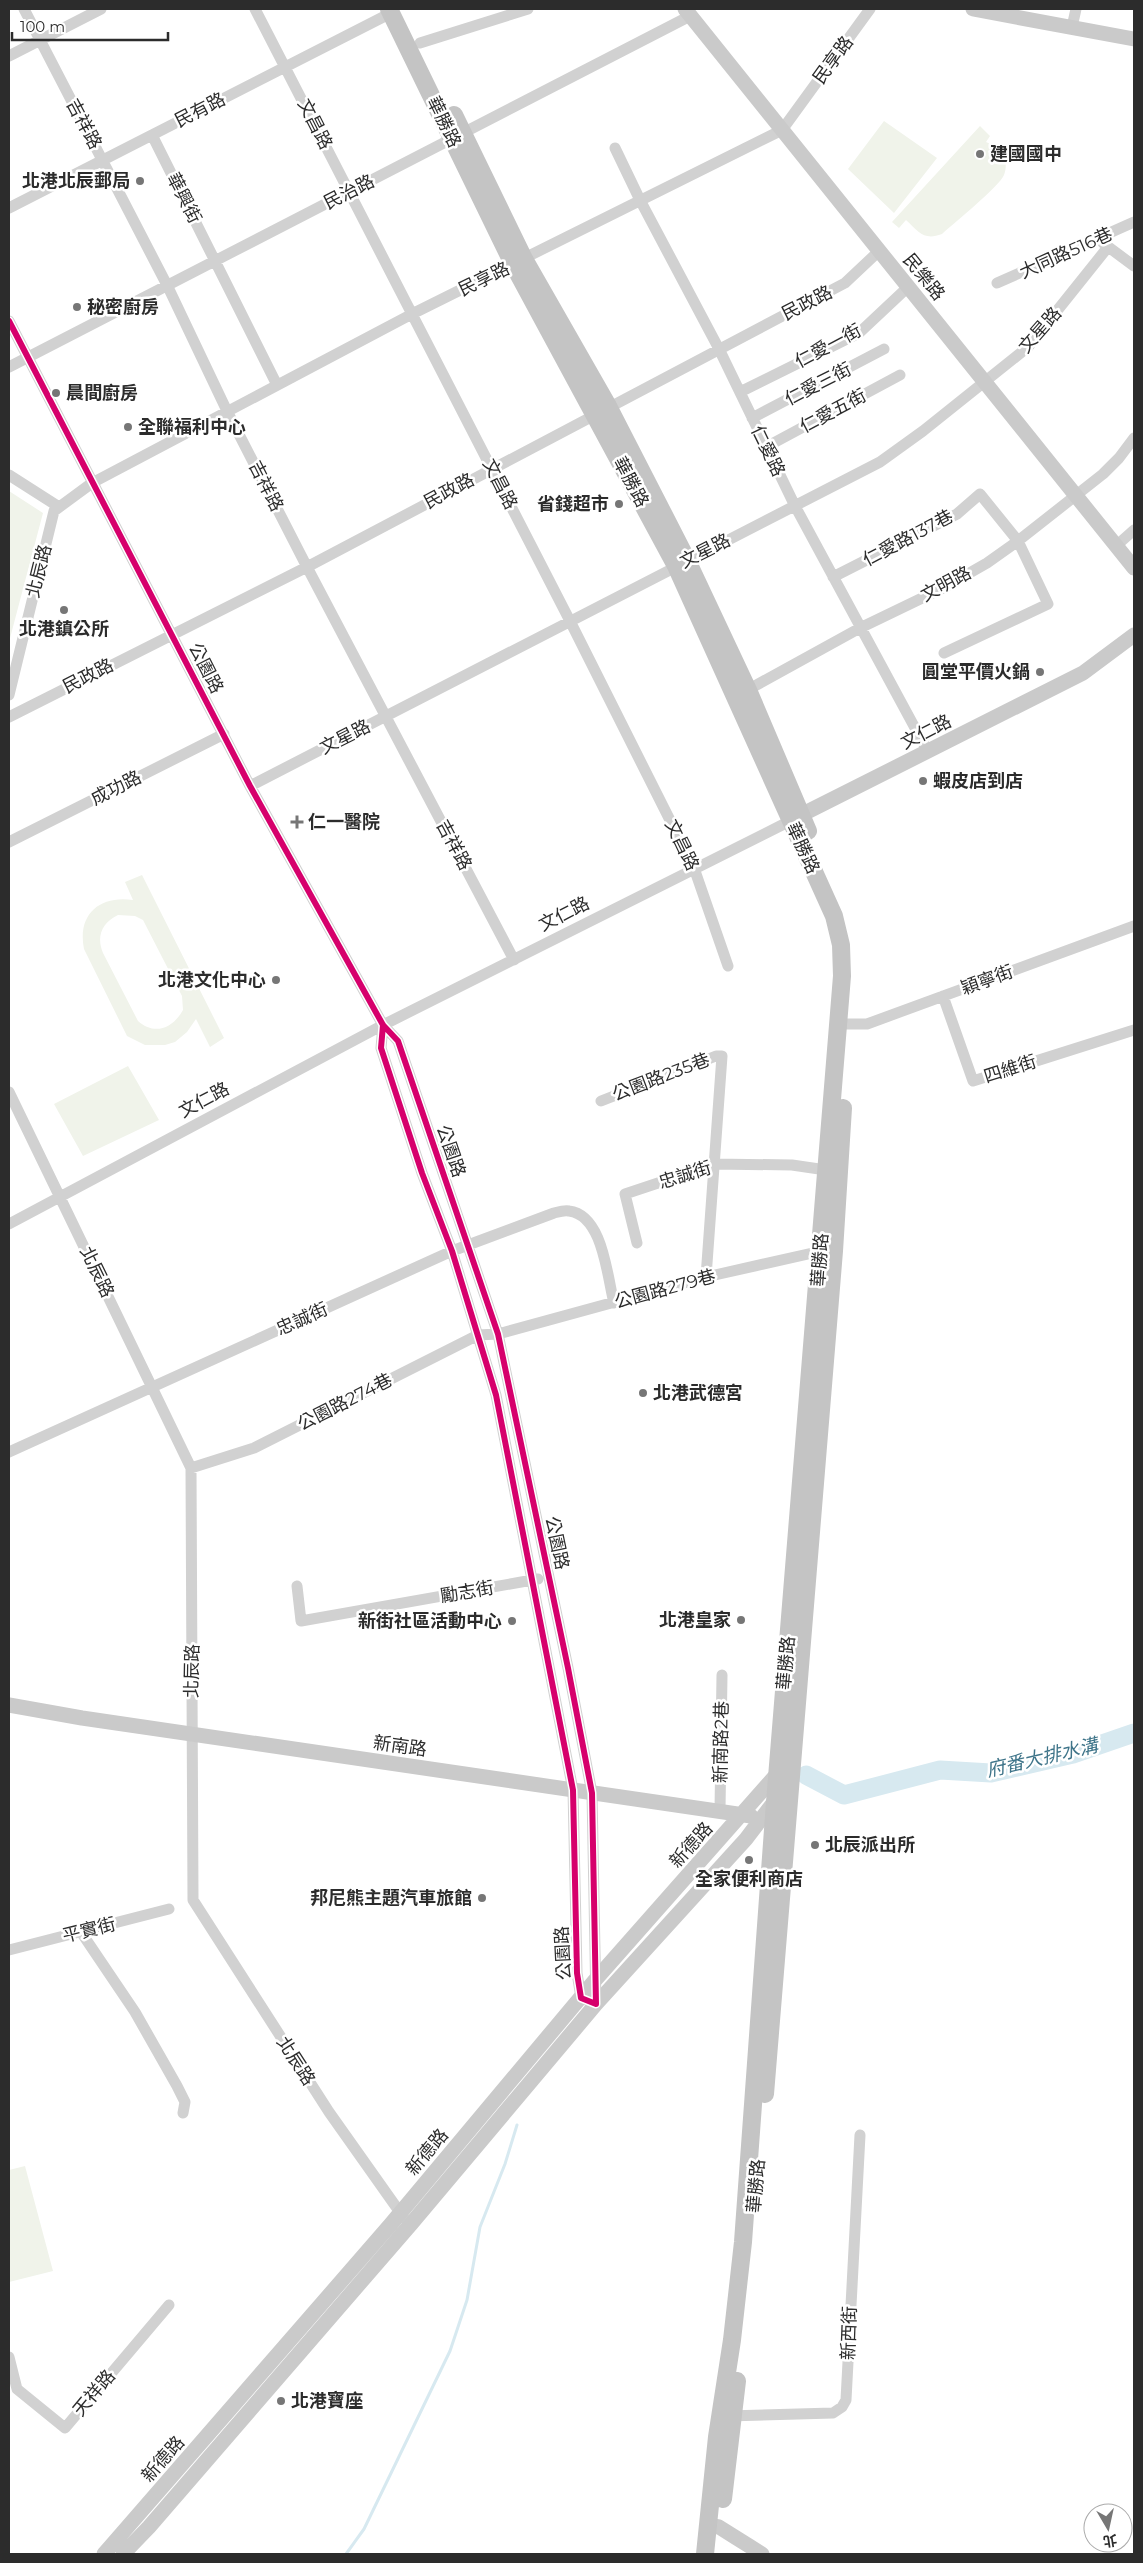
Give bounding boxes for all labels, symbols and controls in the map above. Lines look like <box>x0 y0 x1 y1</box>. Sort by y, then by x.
scale bar <box>12 10 169 42</box>
text: 100 m <box>20 17 65 36</box>
street label: 民享路 <box>808 32 858 88</box>
street label: 民有路 <box>171 88 229 132</box>
street label: 華勝路 <box>422 93 466 151</box>
street label: 吉祥路 <box>62 95 106 153</box>
street label: 文昌路 <box>293 95 337 153</box>
place label: 建國國中 <box>990 143 1062 165</box>
marker: 建國國中 <box>974 148 986 160</box>
street label: 華興街 <box>162 169 206 227</box>
place label: 北港北辰郵局 <box>22 170 130 192</box>
street label: 民治路 <box>320 170 378 214</box>
marker: 北港北辰郵局 <box>134 175 146 187</box>
street label: 大同路516巷 <box>1016 223 1116 283</box>
street label: 民樂路 <box>898 249 950 305</box>
street label: 民享路 <box>455 257 513 301</box>
street label: 民政路 <box>778 281 836 325</box>
place label: 秘密廚房 <box>87 296 159 318</box>
marker: 秘密廚房 <box>71 301 83 313</box>
street label: 文星路 <box>1014 302 1066 358</box>
street label: 仁愛一街 <box>791 319 865 373</box>
street label: 仁愛三街 <box>781 358 855 410</box>
place label: 晨間廚房 <box>66 382 138 404</box>
street label: 仁愛五街 <box>796 384 870 438</box>
marker: 晨間廚房 <box>50 387 62 399</box>
place label: 全聯福利中心 <box>138 416 246 438</box>
marker: 全聯福利中心 <box>122 421 134 433</box>
street label: 仁愛路 <box>746 422 790 480</box>
street label: 華勝路 <box>609 453 653 511</box>
street label: 文昌路 <box>478 455 522 513</box>
street label: 吉祥路 <box>244 457 288 515</box>
street label: 民政路 <box>420 469 478 513</box>
place label: 省錢超市 <box>537 493 609 515</box>
marker: 省錢超市 <box>613 498 625 510</box>
street label: 仁愛路137巷 <box>859 505 957 571</box>
street label: 文星路 <box>676 529 734 573</box>
street label: 北辰路 <box>22 542 56 600</box>
street label: 文明路 <box>917 562 975 606</box>
marker: 北港鎮公所 <box>58 604 70 616</box>
place label: 北港鎮公所 <box>19 618 109 640</box>
street label: 公園路 <box>184 639 228 697</box>
street label: 民政路 <box>59 654 117 698</box>
place label: 圓堂平價火鍋 <box>922 661 1030 683</box>
marker: 圓堂平價火鍋 <box>1034 666 1046 678</box>
street label: 文仁路 <box>897 710 955 754</box>
street label: 文星路 <box>316 715 374 759</box>
street label: 成功路 <box>87 766 145 810</box>
place label: 蝦皮店到店 <box>933 770 1023 792</box>
marker: 蝦皮店到店 <box>917 775 929 787</box>
place label: 仁一醫院 <box>308 811 380 833</box>
marker: 仁一醫院 <box>290 815 304 829</box>
street label: 吉祥路 <box>432 816 476 874</box>
street label: 文昌路 <box>660 816 704 874</box>
street label: 華勝路 <box>782 819 824 877</box>
street label: 文仁路 <box>535 892 593 936</box>
street label: 穎寧街 <box>958 960 1016 1000</box>
place label: 北港文化中心 <box>158 969 266 991</box>
marker: 北港文化中心 <box>270 974 282 986</box>
street label: 公園路235巷 <box>609 1048 713 1106</box>
street label: 四維街 <box>981 1050 1039 1088</box>
street label: 文仁路 <box>175 1078 233 1122</box>
street label: 公園路 <box>432 1122 470 1180</box>
street label: 忠誠街 <box>656 1157 714 1193</box>
street label: 華勝路 <box>807 1232 833 1288</box>
street label: 北辰路 <box>75 1243 119 1301</box>
street label: 公園路279巷 <box>612 1265 718 1313</box>
street label: 忠誠街 <box>273 1298 331 1340</box>
street label: 公園路274巷 <box>294 1369 396 1435</box>
place label: 北港武德宮 <box>653 1382 743 1404</box>
marker: 北港武德宮 <box>637 1387 649 1399</box>
street label: 公園路 <box>541 1514 573 1572</box>
street label: 勵志街 <box>439 1576 495 1608</box>
place label: 北港皇家 <box>659 1609 731 1631</box>
place label: 新街社區活動中心 <box>358 1610 502 1632</box>
marker: 北港皇家 <box>735 1614 747 1626</box>
marker: 新街社區活動中心 <box>506 1615 518 1627</box>
street label: 華勝路 <box>773 1635 799 1691</box>
street label: 北辰路 <box>181 1644 203 1698</box>
street label: 新南路2巷 <box>709 1701 733 1783</box>
street label: 新南路 <box>372 1731 428 1761</box>
water label: 府番大排水溝 <box>984 1733 1103 1782</box>
street label: 新德路 <box>665 1818 717 1872</box>
place label: 北辰派出所 <box>825 1834 915 1856</box>
marker: 北辰派出所 <box>809 1839 821 1851</box>
marker: 全家便利商店 <box>743 1854 755 1866</box>
place label: 全家便利商店 <box>695 1868 803 1890</box>
place label: 邦尼熊主題汽車旅館 <box>310 1887 472 1909</box>
marker: 邦尼熊主題汽車旅館 <box>476 1892 488 1904</box>
street label: 平實街 <box>60 1913 118 1947</box>
street label: 公園路 <box>551 1925 575 1981</box>
street label: 北辰路 <box>272 2032 320 2090</box>
street label: 新德路 <box>401 2124 453 2180</box>
street label: 華勝路 <box>743 2158 769 2214</box>
street label: 新西街 <box>837 2306 861 2360</box>
street label: 天祥路 <box>68 2365 120 2421</box>
place label: 北港寶座 <box>291 2390 363 2412</box>
marker: 北港寶座 <box>275 2395 287 2407</box>
street label: 新德路 <box>137 2431 189 2487</box>
north arrow <box>1083 2503 1133 2553</box>
text: 北 <box>1102 2531 1118 2551</box>

